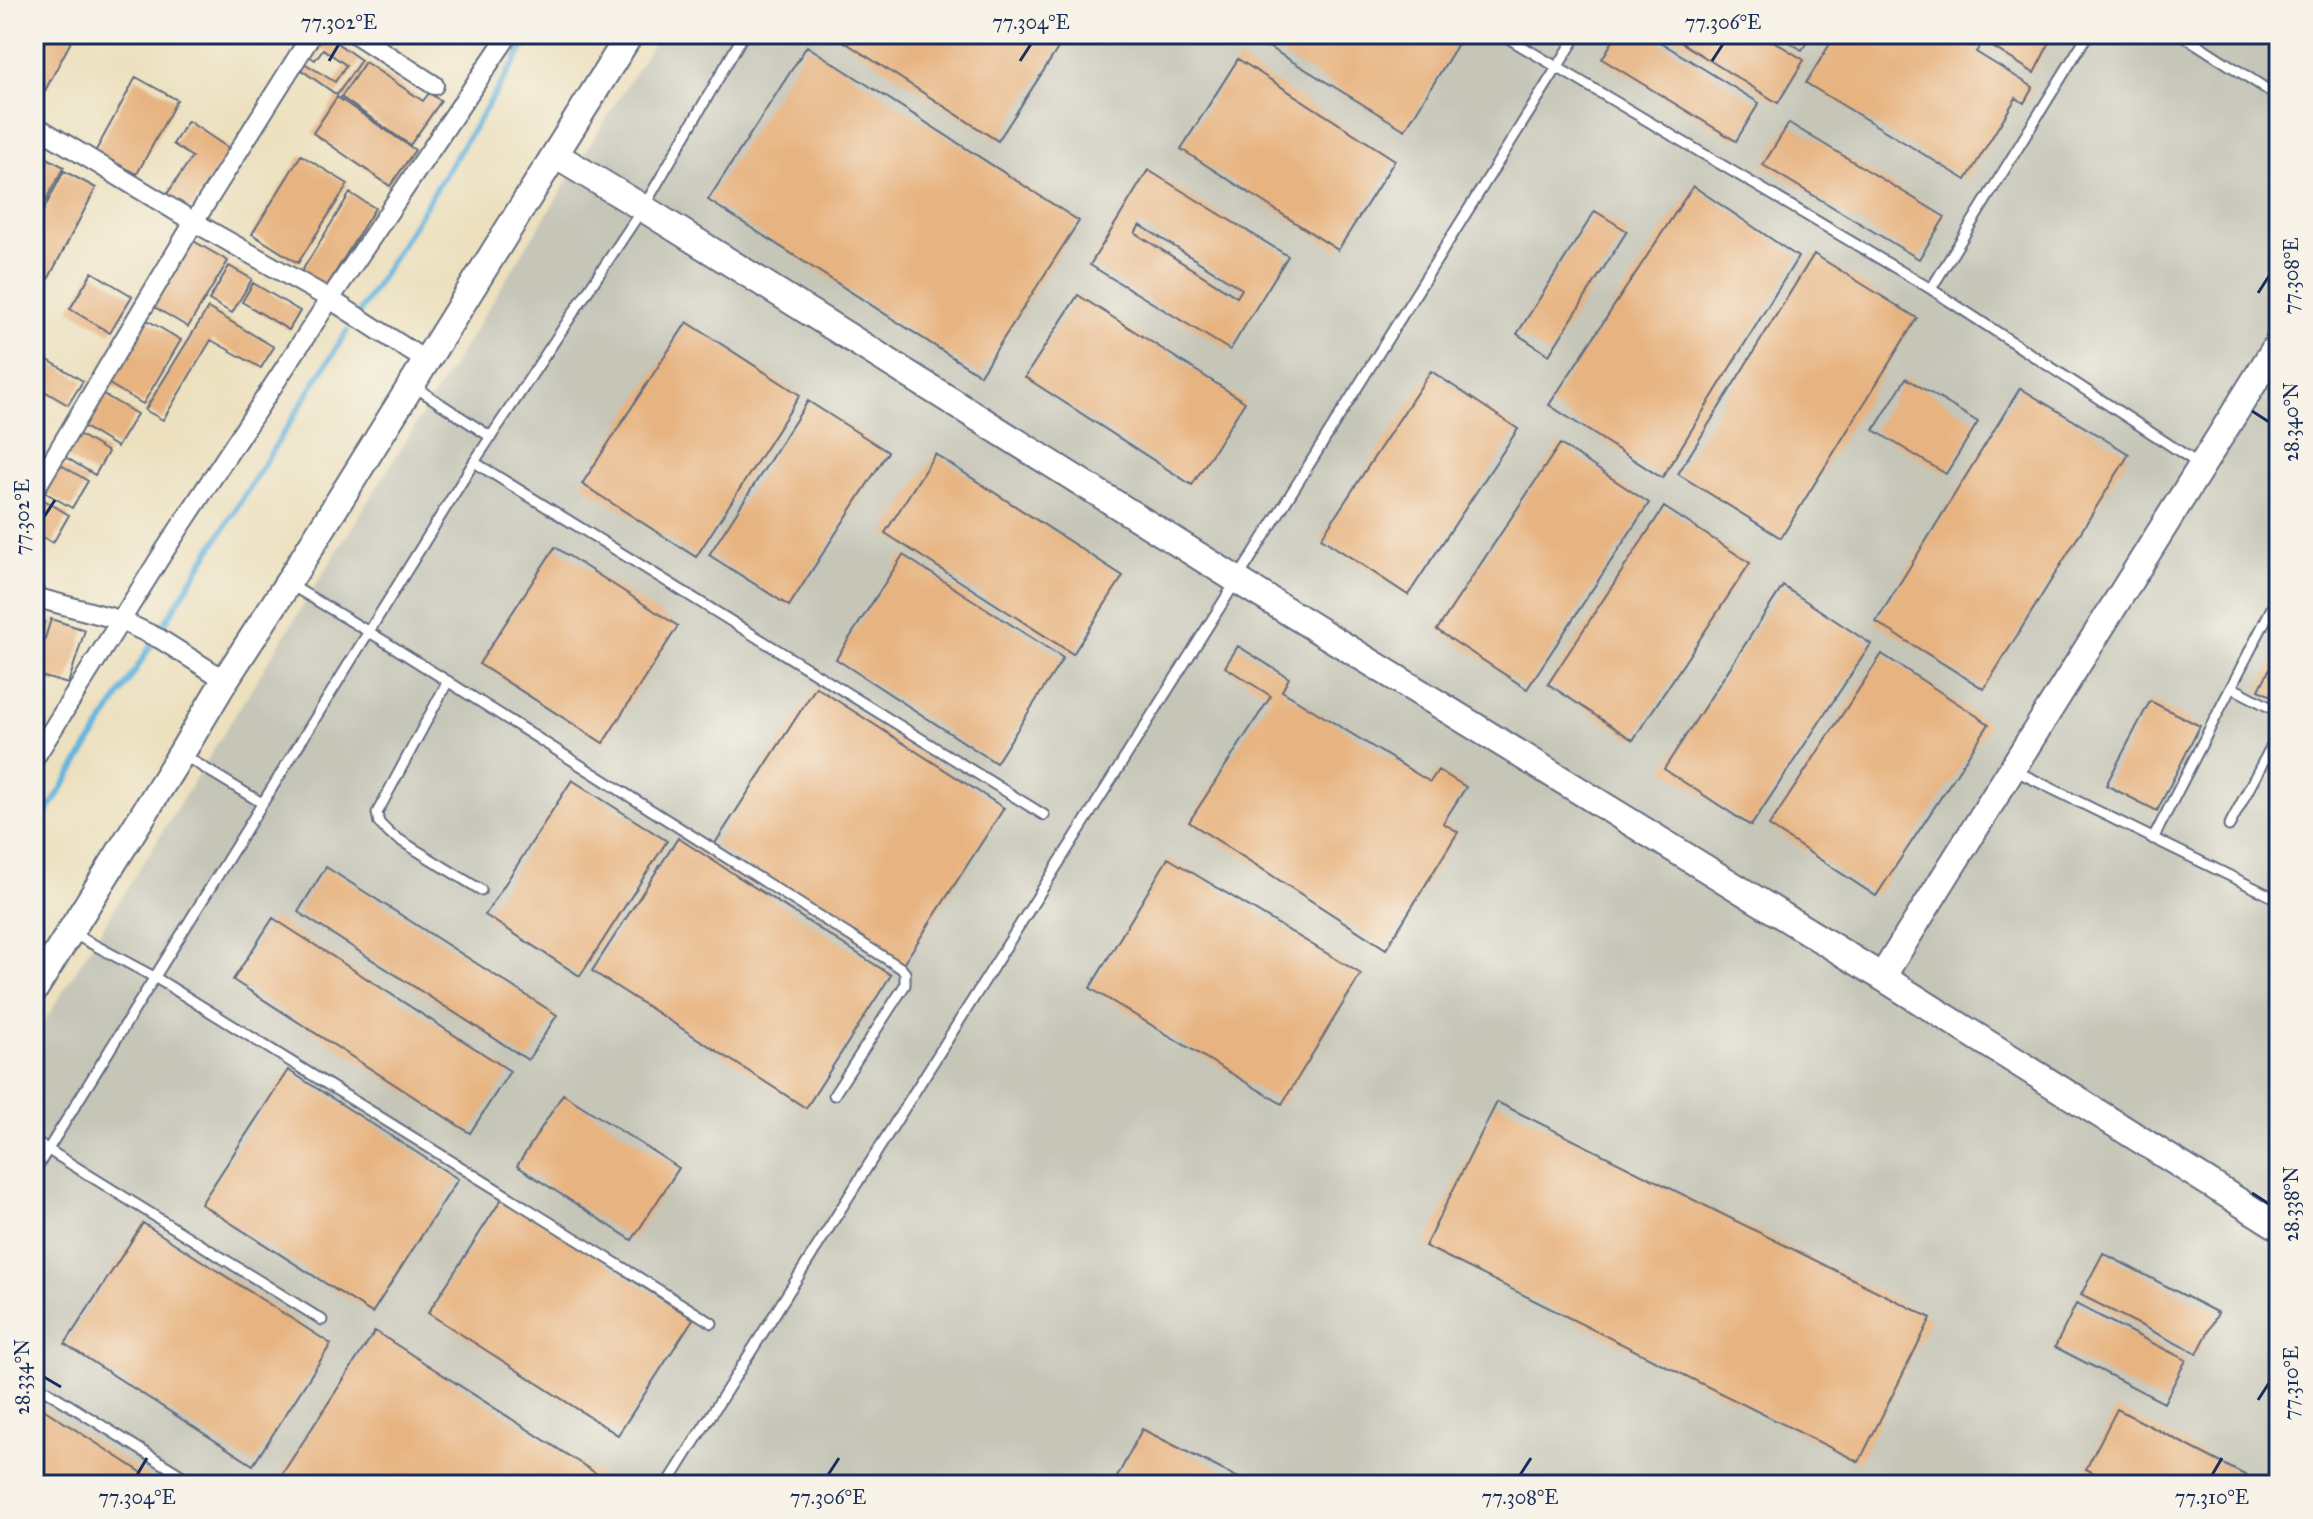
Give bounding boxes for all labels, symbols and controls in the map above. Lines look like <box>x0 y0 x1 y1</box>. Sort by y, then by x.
text: 77.302°E <box>301 10 377 34</box>
text: 77.304°E <box>992 10 1070 34</box>
text: 77.306°E <box>1685 10 1761 34</box>
text: 77.308°E <box>2279 237 2303 315</box>
text: 28.340°N <box>2279 382 2303 462</box>
text: 77.302°E <box>10 479 34 555</box>
text: 28.338°N <box>2279 1166 2303 1242</box>
text: 28.334°N <box>10 1339 34 1415</box>
text: 77.310°E <box>2279 1346 2303 1420</box>
text: 77.304°E <box>98 1485 176 1509</box>
text: 77.306°E <box>790 1485 866 1509</box>
text: 77.308°E <box>1481 1485 1559 1509</box>
text: 77.310°E <box>2175 1485 2249 1509</box>

